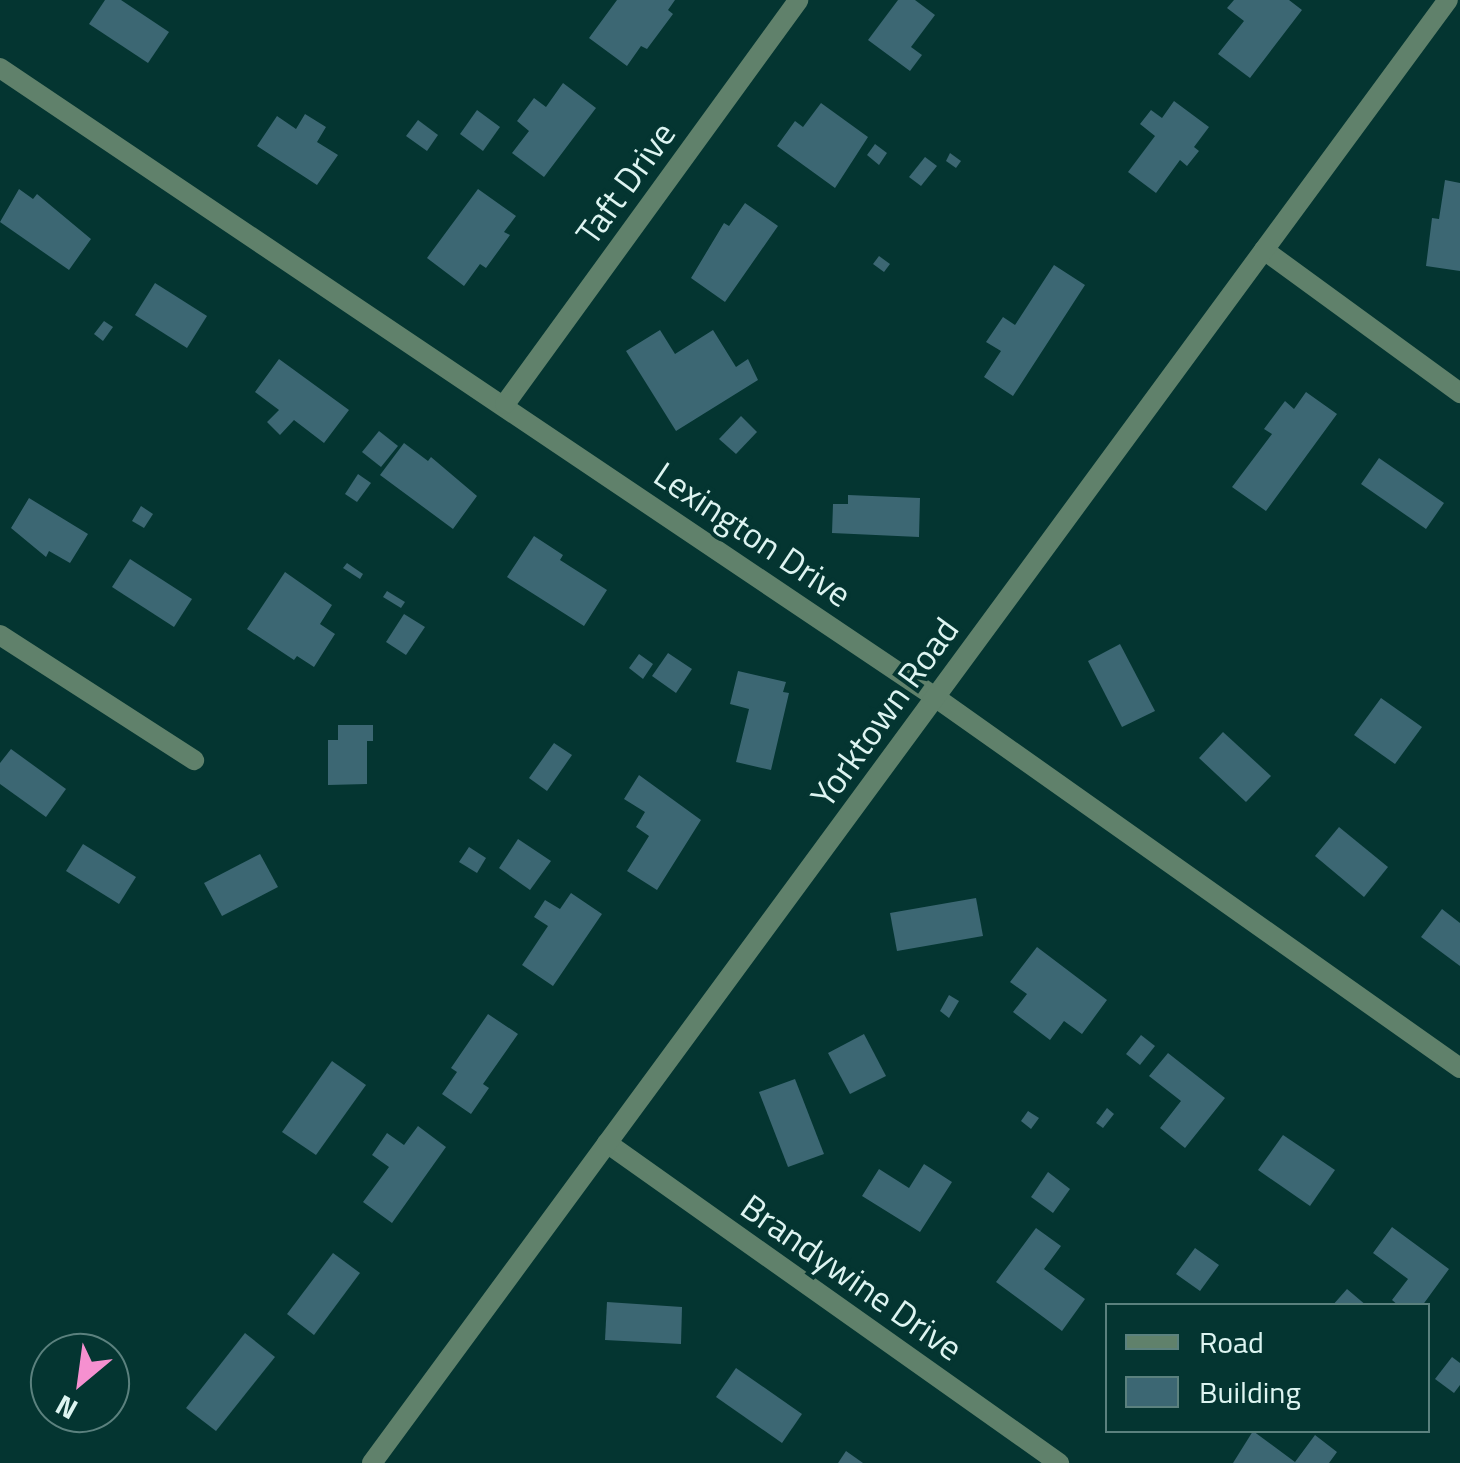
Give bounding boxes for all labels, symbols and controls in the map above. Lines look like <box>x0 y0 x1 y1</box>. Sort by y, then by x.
street label: Taft Drive <box>567 114 683 252</box>
street label: Lexington Drive <box>647 453 859 615</box>
street label: Yorktown Road <box>801 609 967 815</box>
street label: Brandywine Drive <box>733 1185 971 1369</box>
legend <box>1105 1303 1430 1433</box>
text: Road <box>1199 1319 1264 1365</box>
north arrow <box>30 1333 130 1433</box>
text: Building <box>1199 1369 1301 1415</box>
text: N <box>47 1384 85 1431</box>

